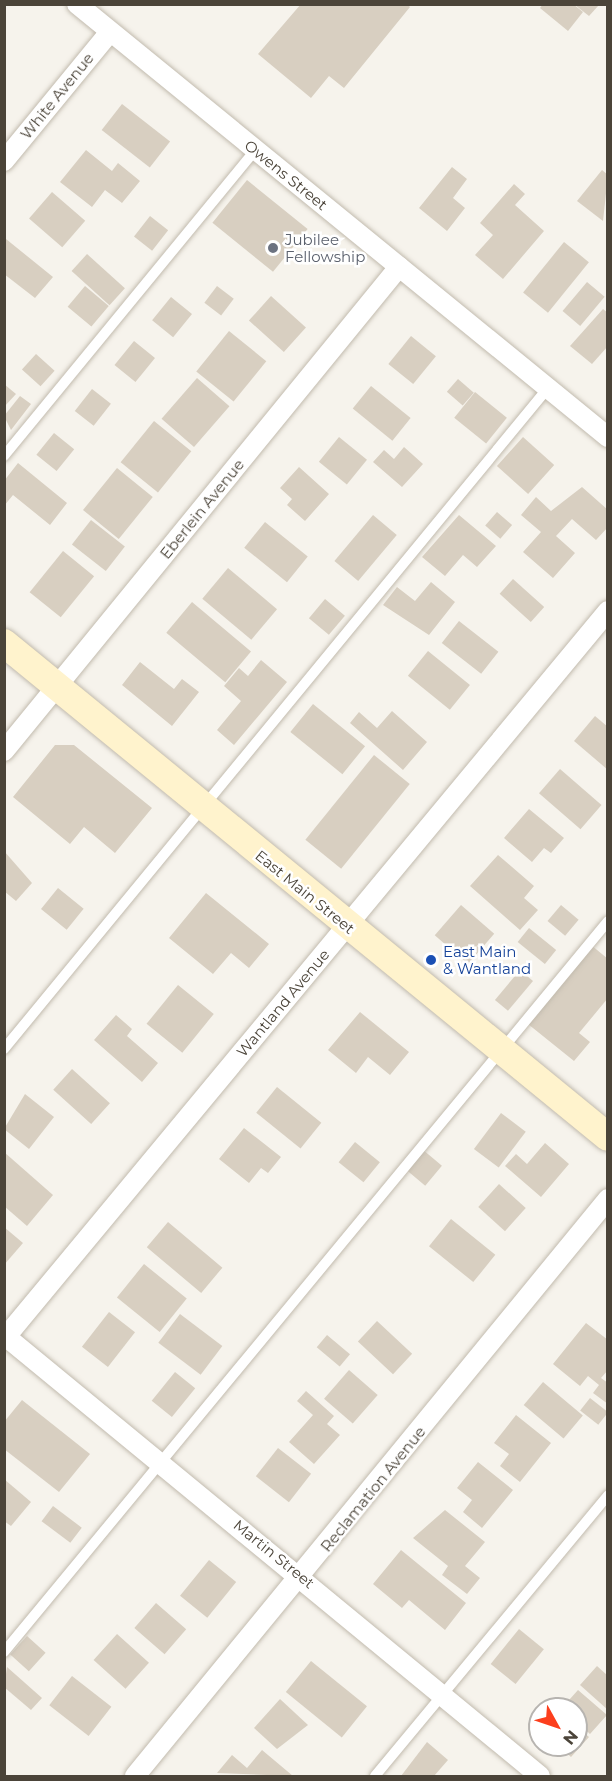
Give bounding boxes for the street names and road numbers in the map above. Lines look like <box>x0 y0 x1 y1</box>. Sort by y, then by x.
street label: White Avenue <box>17 49 97 143</box>
street label: Owens Street <box>241 136 331 214</box>
street label: Eberlein Avenue <box>156 456 248 562</box>
street label: East Main Street <box>252 846 358 938</box>
street label: Wantland Avenue <box>233 946 333 1060</box>
street label: Reclamation Avenue <box>317 1423 429 1555</box>
street label: Martin Street <box>230 1516 318 1592</box>

